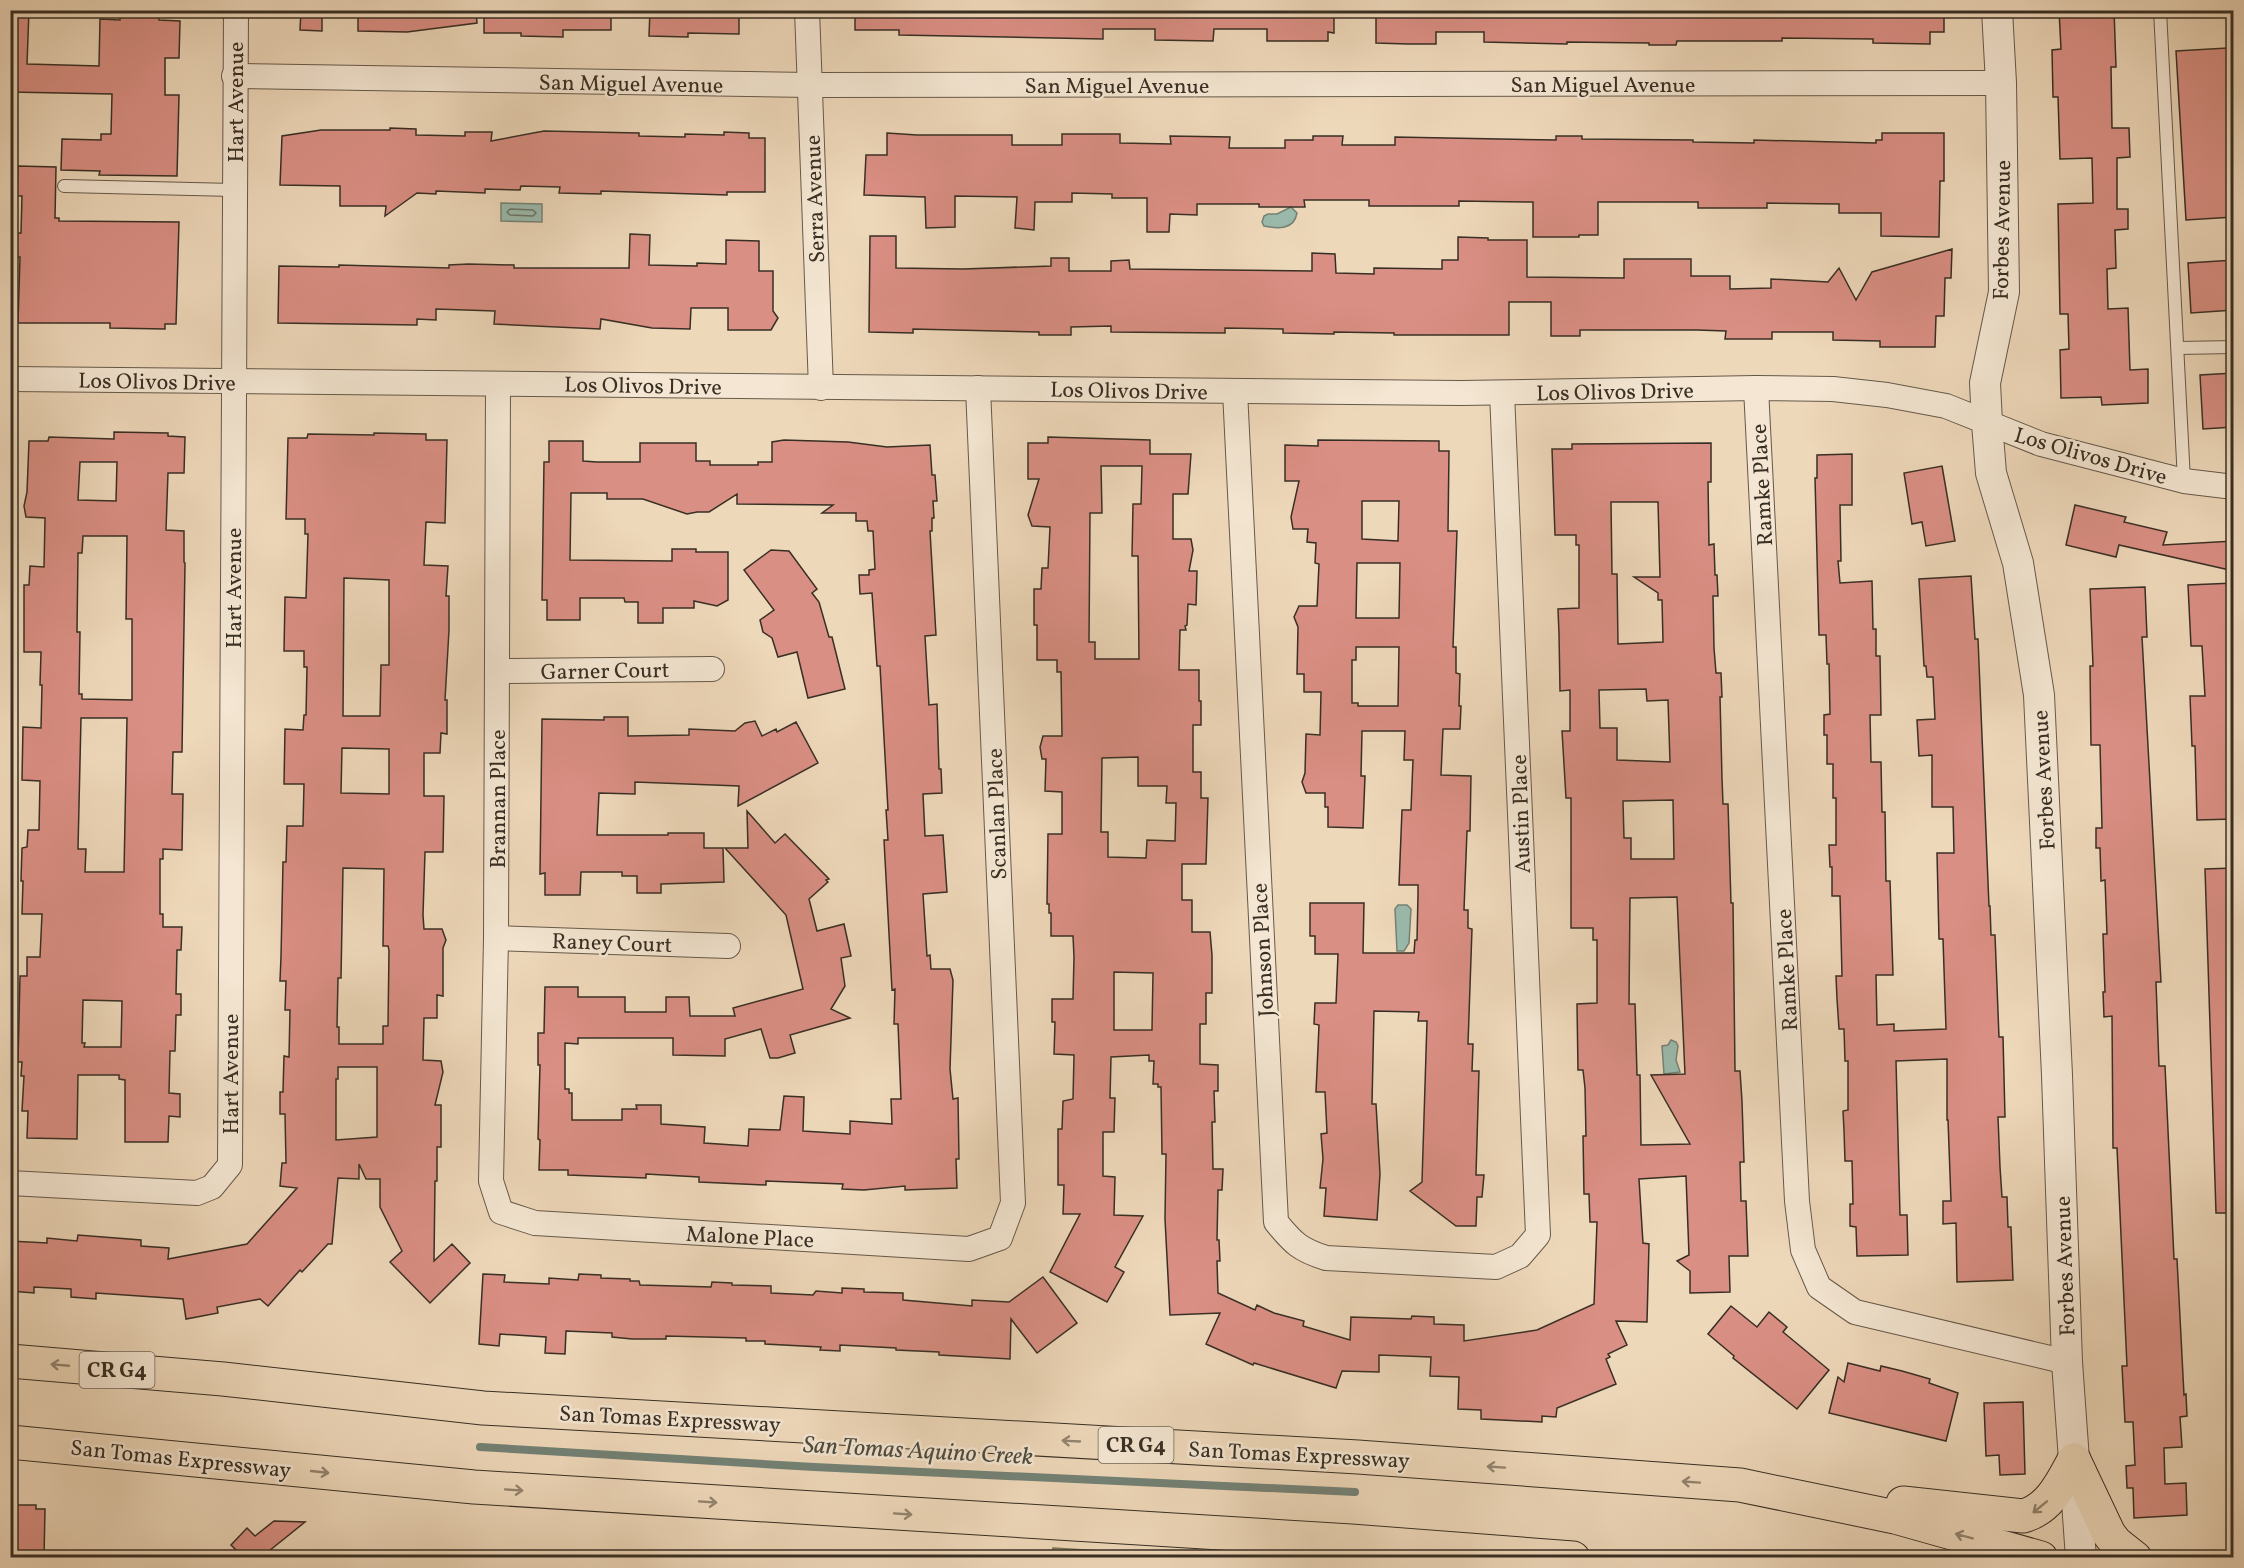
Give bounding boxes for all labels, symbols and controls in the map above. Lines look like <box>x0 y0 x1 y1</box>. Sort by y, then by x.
street label: Hart Avenue <box>222 42 253 162</box>
street label: San Miguel Avenue <box>538 68 724 103</box>
street label: San Miguel Avenue <box>1511 71 1695 102</box>
street label: San Miguel Avenue <box>1025 72 1209 103</box>
street label: Serra Avenue <box>799 134 834 264</box>
street label: Forbes Avenue <box>1987 160 2020 301</box>
street label: Los Olivos Drive <box>78 367 236 400</box>
street label: Los Olivos Drive <box>564 371 722 404</box>
street label: Los Olivos Drive <box>1050 376 1208 409</box>
street label: Los Olivos Drive <box>1536 377 1694 410</box>
street label: Los Olivos Drive <box>2010 421 2170 494</box>
street label: Ramke Place <box>1745 423 1782 547</box>
street label: Hart Avenue <box>220 528 251 648</box>
street label: Garner Court <box>540 656 670 689</box>
street label: Forbes Avenue <box>2026 709 2065 851</box>
street label: Brannan Place <box>484 729 515 869</box>
street label: Scanlan Place <box>981 748 1016 880</box>
street label: Austin Place <box>1505 754 1540 874</box>
street label: Johnson Place <box>1246 882 1283 1018</box>
street label: Ramke Place <box>1770 908 1807 1032</box>
street label: Raney Court <box>551 927 673 962</box>
street label: Hart Avenue <box>217 1014 248 1134</box>
street label: Forbes Avenue <box>2049 1195 2084 1337</box>
street label: Malone Place <box>685 1220 815 1257</box>
road number: CR G4 <box>80 1352 154 1388</box>
one-way arrow <box>51 1359 71 1370</box>
street label: San Tomas Expressway <box>558 1399 782 1442</box>
road number: CR G4 <box>1098 1427 1174 1463</box>
water label: San Tomas Aquino Creek <box>802 1429 1034 1475</box>
street label: San Tomas Expressway <box>69 1433 293 1488</box>
one-way arrow <box>1062 1435 1082 1446</box>
street label: San Tomas Expressway <box>1187 1435 1411 1478</box>
one-way arrow <box>1487 1462 1507 1473</box>
one-way arrow <box>309 1467 329 1478</box>
one-way arrow <box>1681 1476 1701 1487</box>
one-way arrow <box>503 1484 523 1495</box>
one-way arrow <box>698 1496 718 1507</box>
one-way arrow <box>2033 1500 2049 1513</box>
one-way arrow <box>893 1508 912 1519</box>
one-way arrow <box>1955 1530 1974 1542</box>

